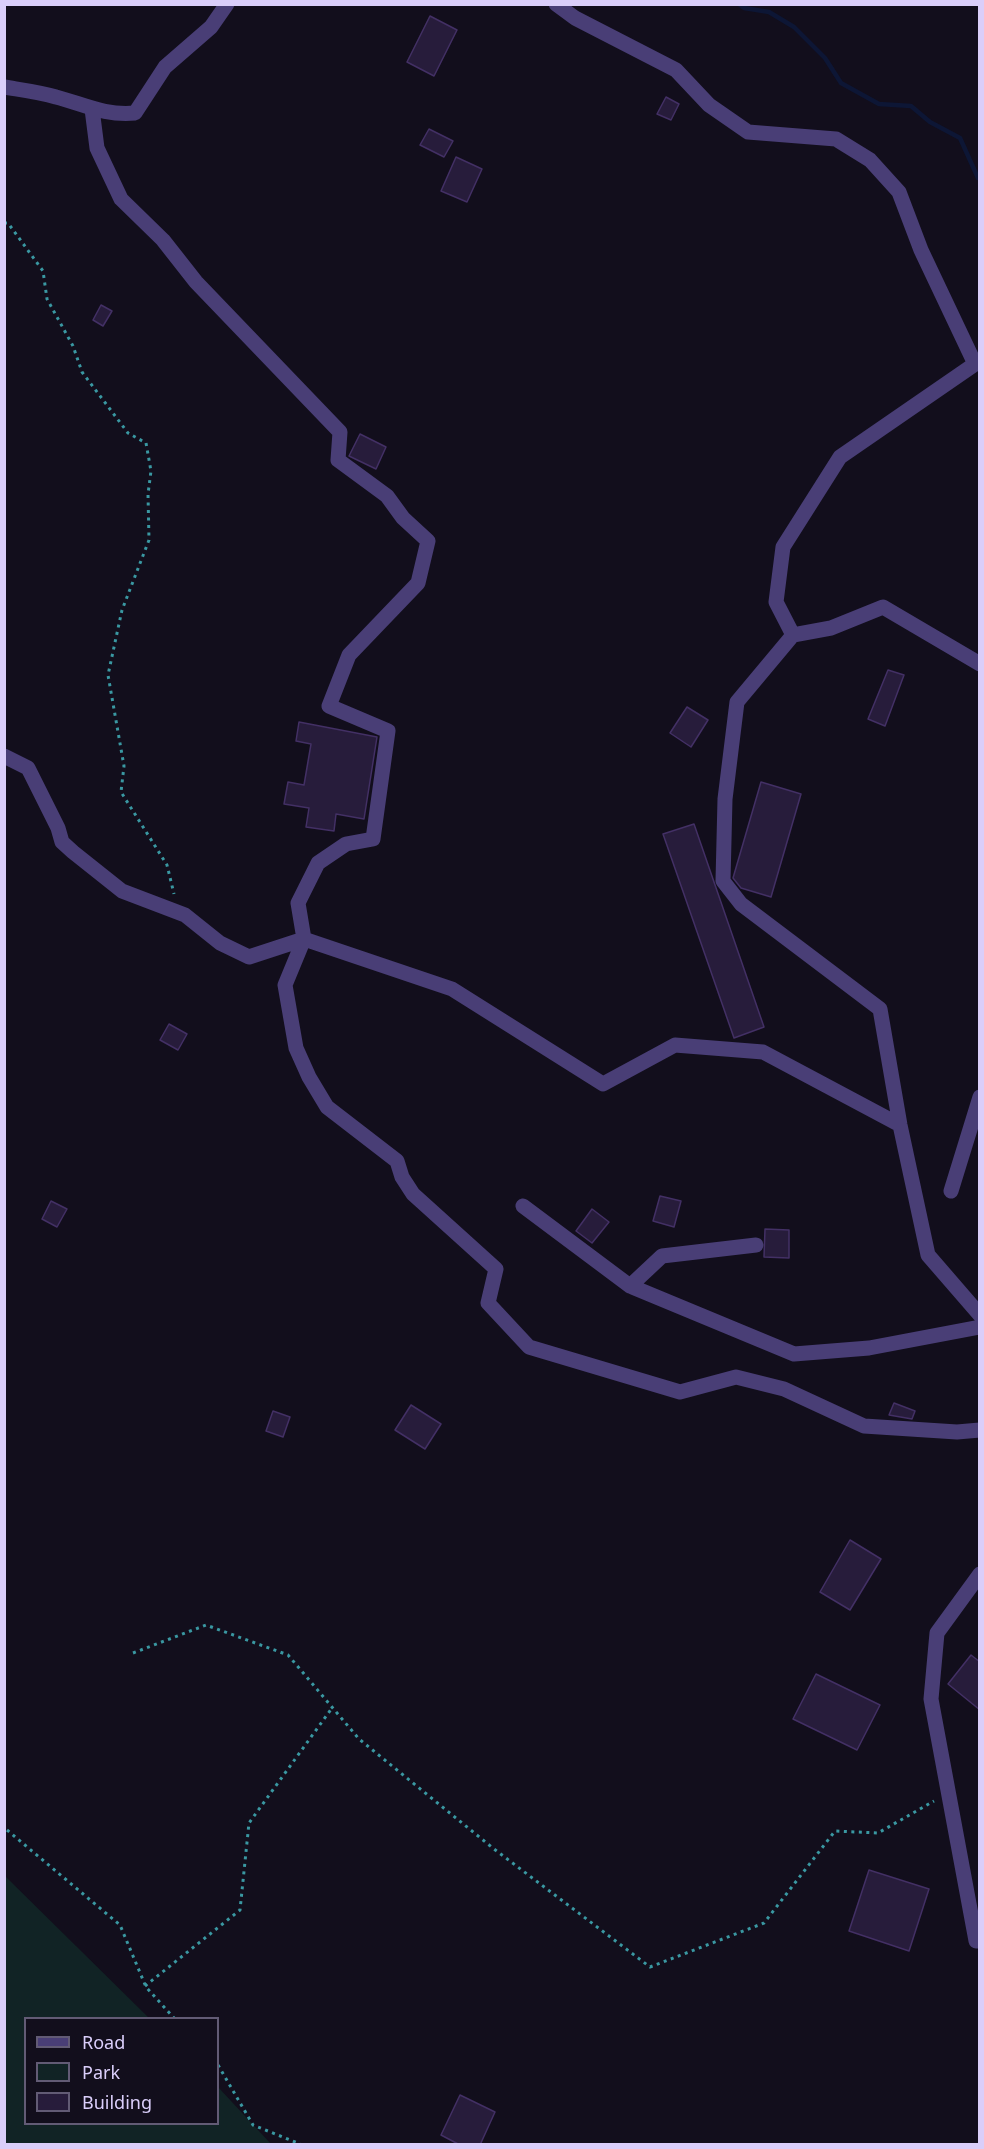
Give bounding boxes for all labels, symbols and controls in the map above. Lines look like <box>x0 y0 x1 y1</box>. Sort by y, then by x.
legend <box>24 2017 219 2125</box>
text: Road <box>82 2030 125 2054</box>
text: Park <box>82 2060 120 2084</box>
text: Building <box>82 2090 152 2114</box>

